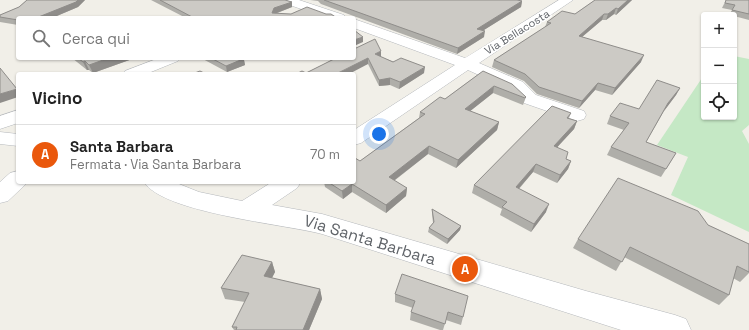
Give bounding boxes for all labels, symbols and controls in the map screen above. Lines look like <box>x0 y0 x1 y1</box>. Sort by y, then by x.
street label: Via Bellacosta <box>482 6 553 58</box>
map controls <box>701 12 737 120</box>
button: + <box>701 12 737 48</box>
search box <box>16 16 356 60</box>
icon: search <box>30 27 52 49</box>
text: Cerca qui <box>62 29 130 48</box>
button: − <box>701 48 737 84</box>
button: locate <box>701 84 737 120</box>
text: Vicino <box>32 87 82 109</box>
your location <box>369 124 389 144</box>
text: Santa Barbara <box>70 137 173 156</box>
text: A <box>41 146 49 163</box>
text: 70 m <box>310 146 340 163</box>
text: Fermata · Via Santa Barbara <box>70 156 241 173</box>
street label: Via Santa Barbara <box>302 210 438 270</box>
pin: A <box>452 254 478 284</box>

